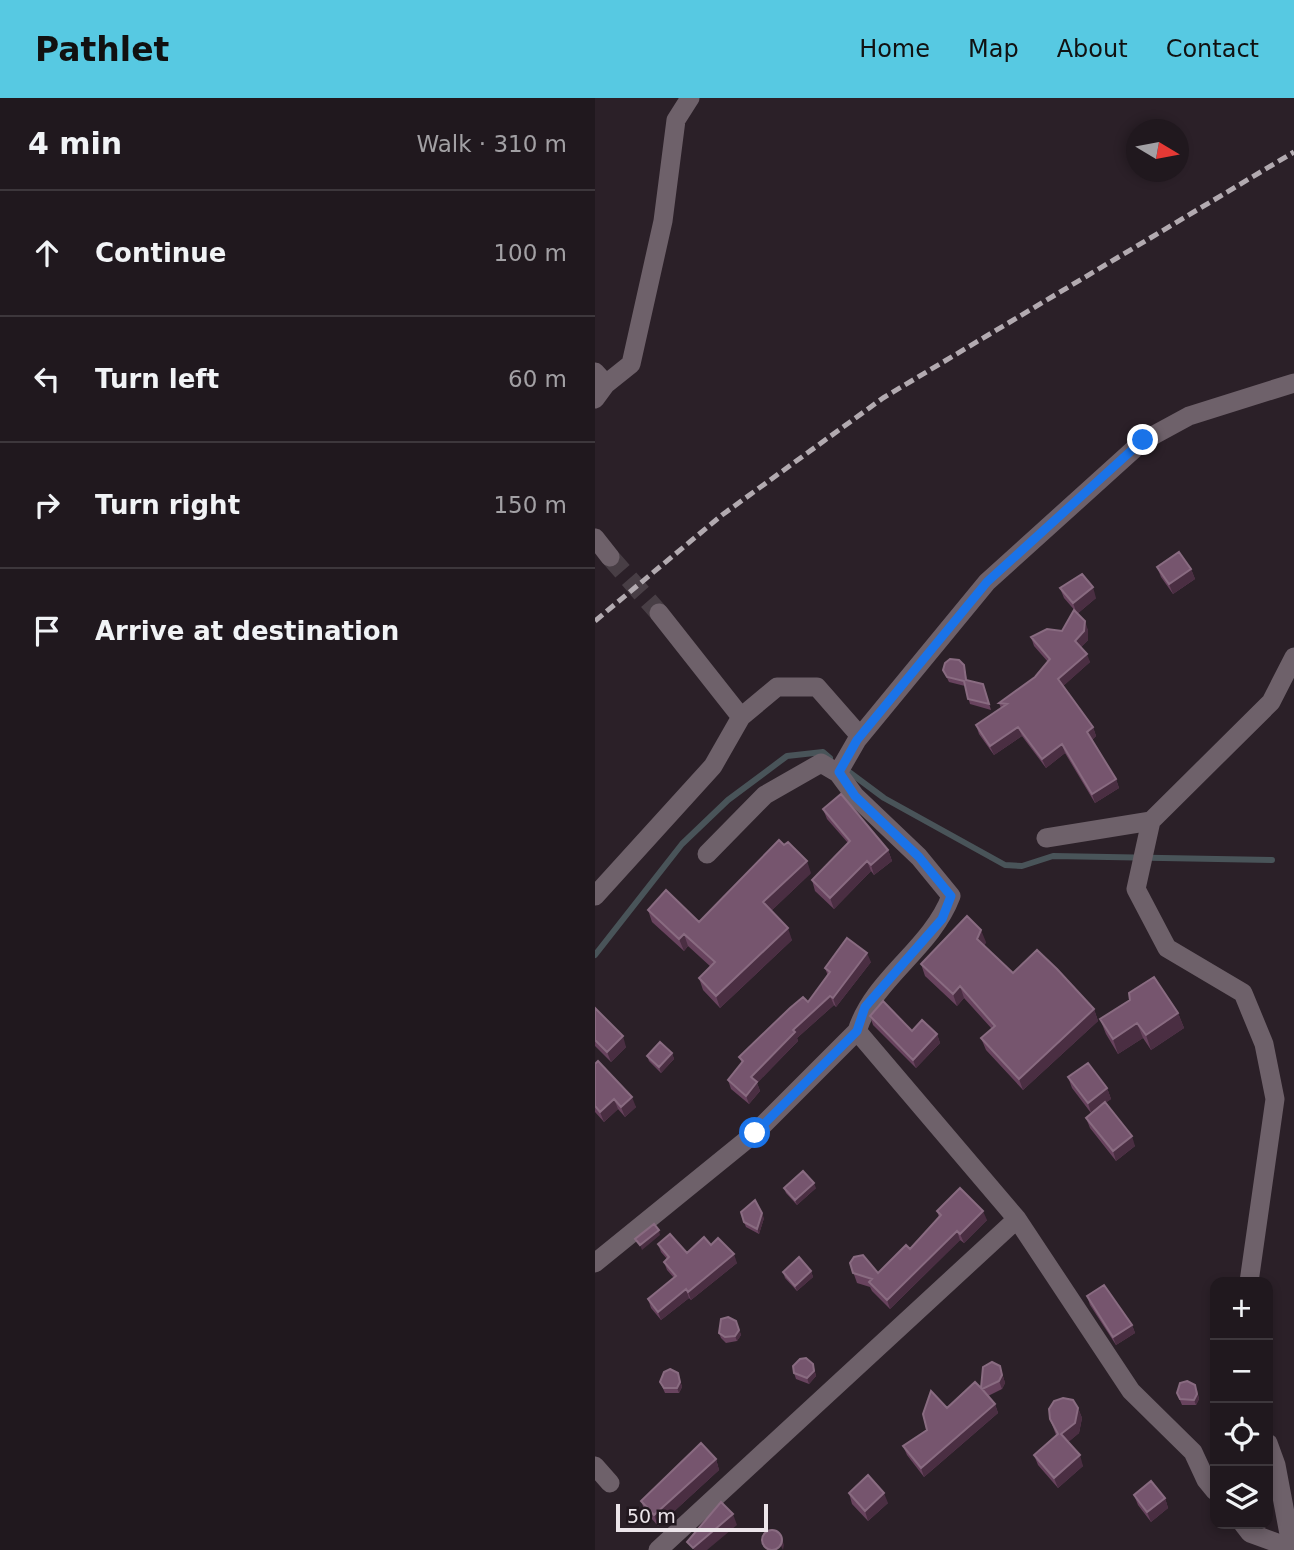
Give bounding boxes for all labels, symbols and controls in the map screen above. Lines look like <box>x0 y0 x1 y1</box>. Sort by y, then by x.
text: Pathlet <box>35 30 169 69</box>
text: Home <box>859 35 930 63</box>
text: Map <box>968 35 1019 63</box>
text: About <box>1057 35 1128 63</box>
text: Contact <box>1166 35 1259 63</box>
north arrow <box>1126 119 1189 182</box>
text: 4 min <box>28 126 122 161</box>
text: Walk · 310 m <box>416 131 567 157</box>
icon: ahead <box>28 234 66 272</box>
text: Continue <box>95 238 226 268</box>
text: 100 m <box>493 240 567 266</box>
icon: left <box>28 360 66 398</box>
text: Turn left <box>95 364 219 394</box>
text: 60 m <box>508 366 567 392</box>
route end <box>1127 424 1158 455</box>
icon: right <box>28 486 66 524</box>
text: Turn right <box>95 490 240 520</box>
text: 150 m <box>493 492 567 518</box>
icon: arrive <box>28 612 66 650</box>
text: Arrive at destination <box>95 616 399 646</box>
route start <box>739 1117 770 1148</box>
map controls <box>1210 1277 1273 1529</box>
button: + <box>1210 1277 1273 1340</box>
button: − <box>1210 1340 1273 1403</box>
button: locate <box>1210 1403 1273 1466</box>
button: layers <box>1210 1466 1273 1529</box>
scale bar <box>616 1501 768 1533</box>
text: 50 m <box>627 1505 676 1527</box>

